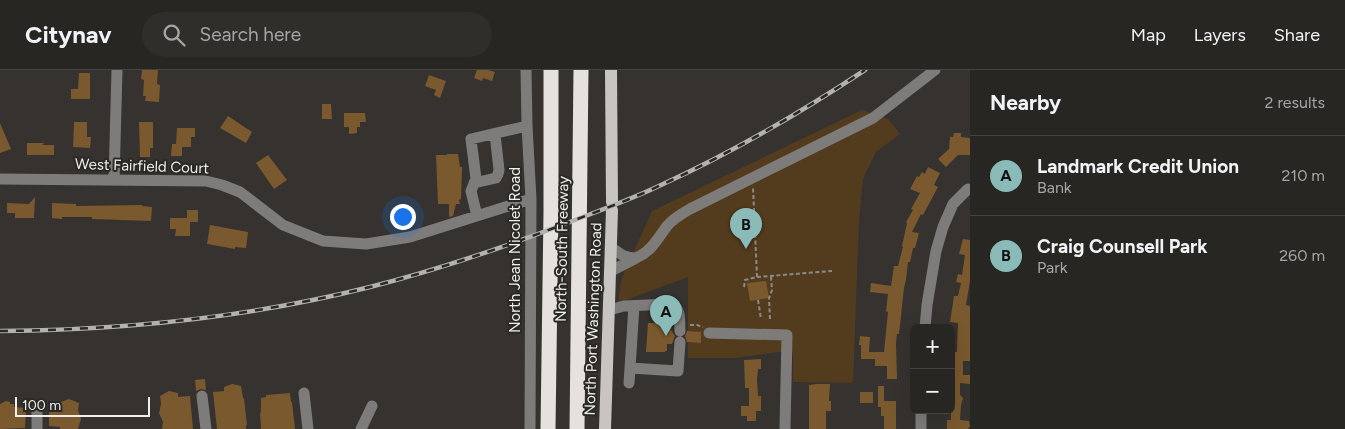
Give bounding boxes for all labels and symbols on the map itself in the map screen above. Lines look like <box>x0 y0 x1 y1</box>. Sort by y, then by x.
street label: West Fairfield Court <box>75 155 210 177</box>
street label: North Jean Nicolet Road <box>506 167 524 333</box>
street label: North-South Freeway <box>552 176 572 322</box>
your location <box>390 204 416 230</box>
pin: B <box>730 208 762 249</box>
street label: North Port Washington Road <box>581 222 605 416</box>
pin: A <box>650 295 682 336</box>
scale bar <box>15 394 150 417</box>

